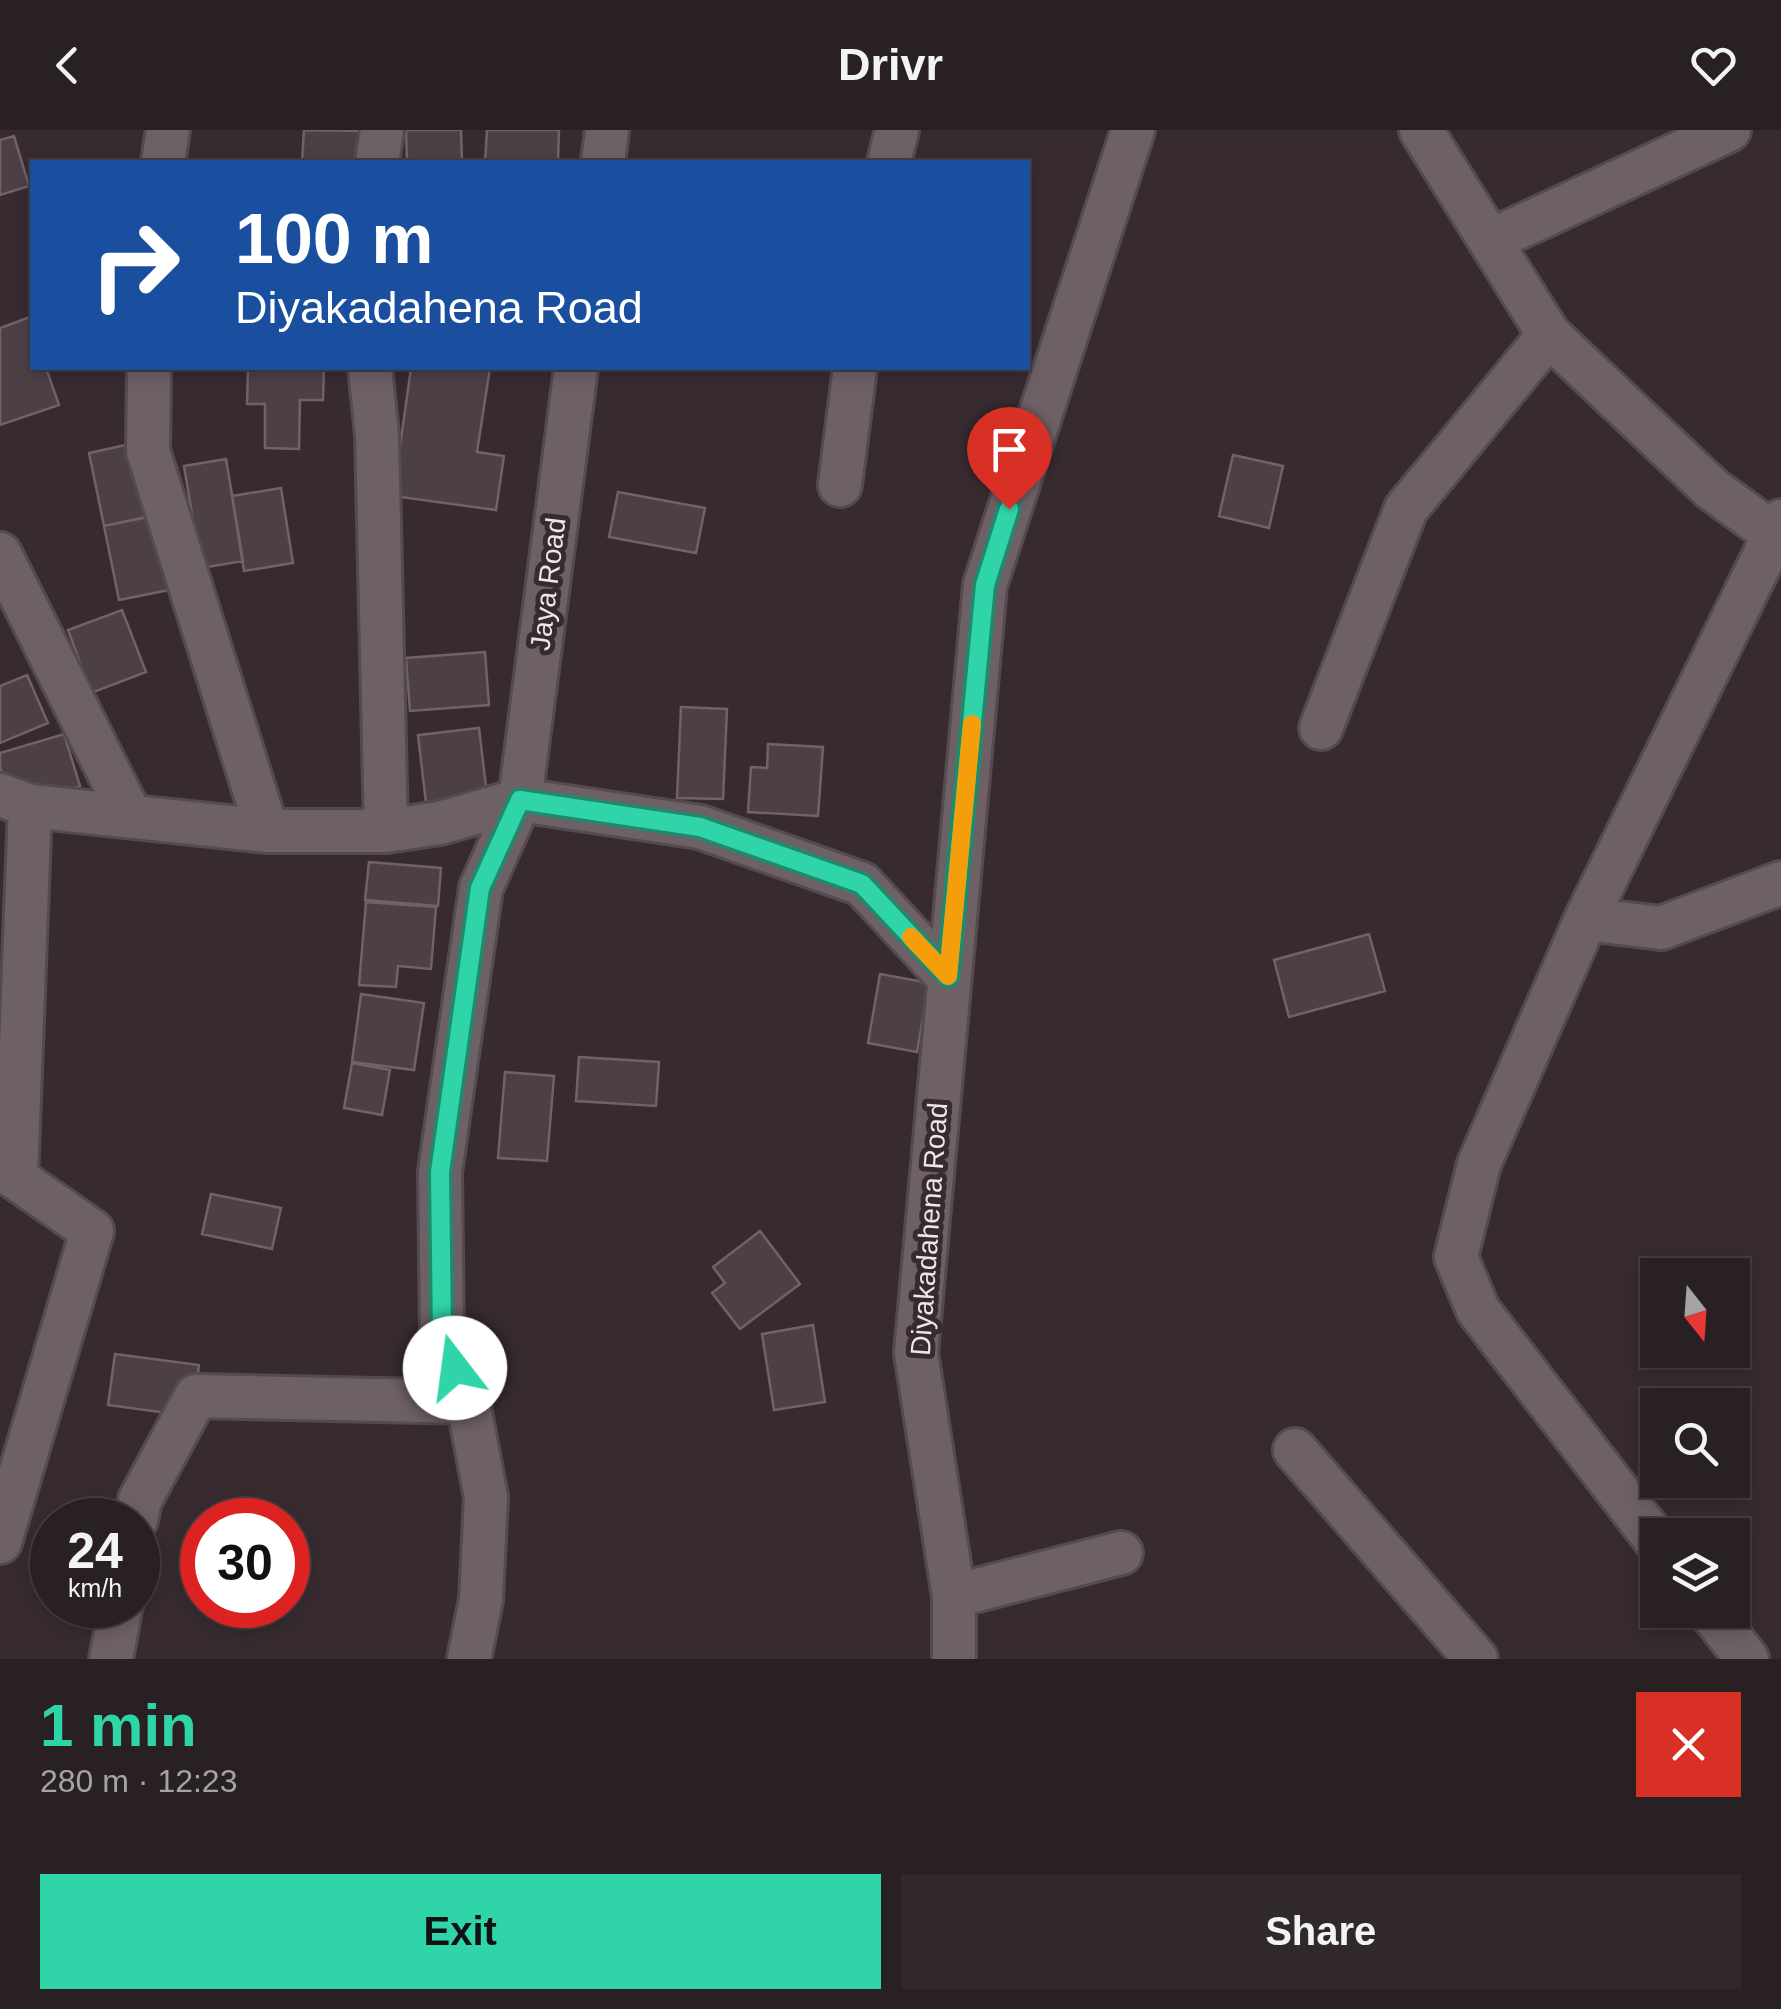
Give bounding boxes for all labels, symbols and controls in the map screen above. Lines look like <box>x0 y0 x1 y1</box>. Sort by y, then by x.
icon: back <box>40 38 95 93</box>
icon: heart <box>1686 38 1741 93</box>
text: Drivr <box>838 39 943 90</box>
icon: right <box>70 200 200 330</box>
text: 100 m <box>235 200 433 278</box>
text: Diyakadahena Road <box>235 282 643 333</box>
pin <box>967 407 1052 510</box>
icon: arrive <box>982 422 1037 477</box>
street label: Jaya Road <box>524 516 572 652</box>
street label: Diyakadahena Road <box>905 1101 953 1357</box>
north arrow <box>1640 1258 1750 1368</box>
map controls <box>1640 1258 1750 1628</box>
position arrow <box>403 1316 507 1420</box>
button: search <box>1640 1388 1750 1498</box>
speed limit sign: 30 <box>180 1498 310 1628</box>
button: layers <box>1640 1518 1750 1628</box>
text: 24 <box>67 1523 123 1579</box>
text: km/h <box>68 1574 122 1602</box>
text: 1 min <box>40 1692 197 1759</box>
button: close <box>1636 1692 1741 1797</box>
text: 280 m · 12:23 <box>40 1763 237 1799</box>
button: Exit <box>40 1874 881 1989</box>
button: Share <box>901 1874 1741 1989</box>

